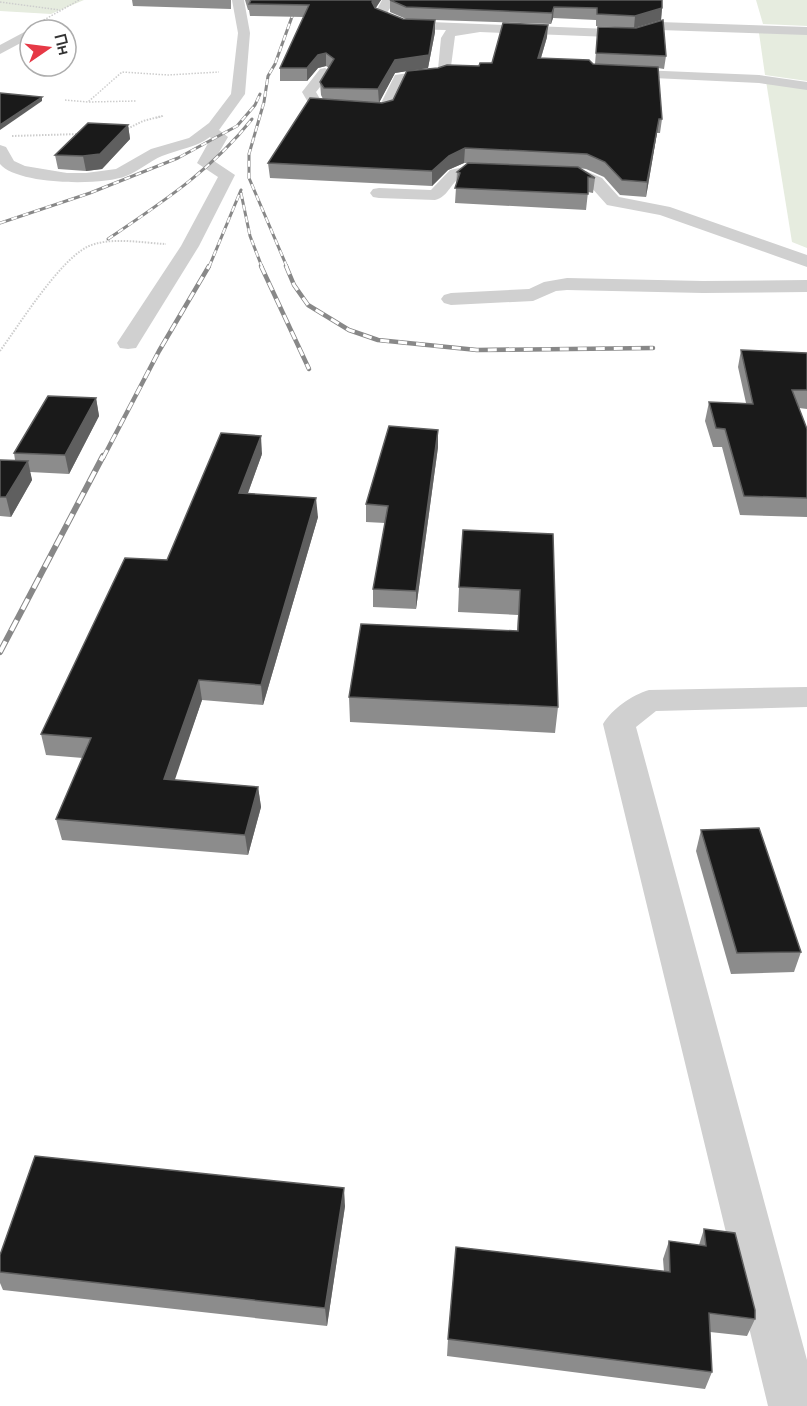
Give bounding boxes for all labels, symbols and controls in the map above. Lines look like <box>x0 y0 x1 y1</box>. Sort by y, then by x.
north arrow <box>18 18 78 78</box>
text: Пн <box>49 31 76 57</box>

